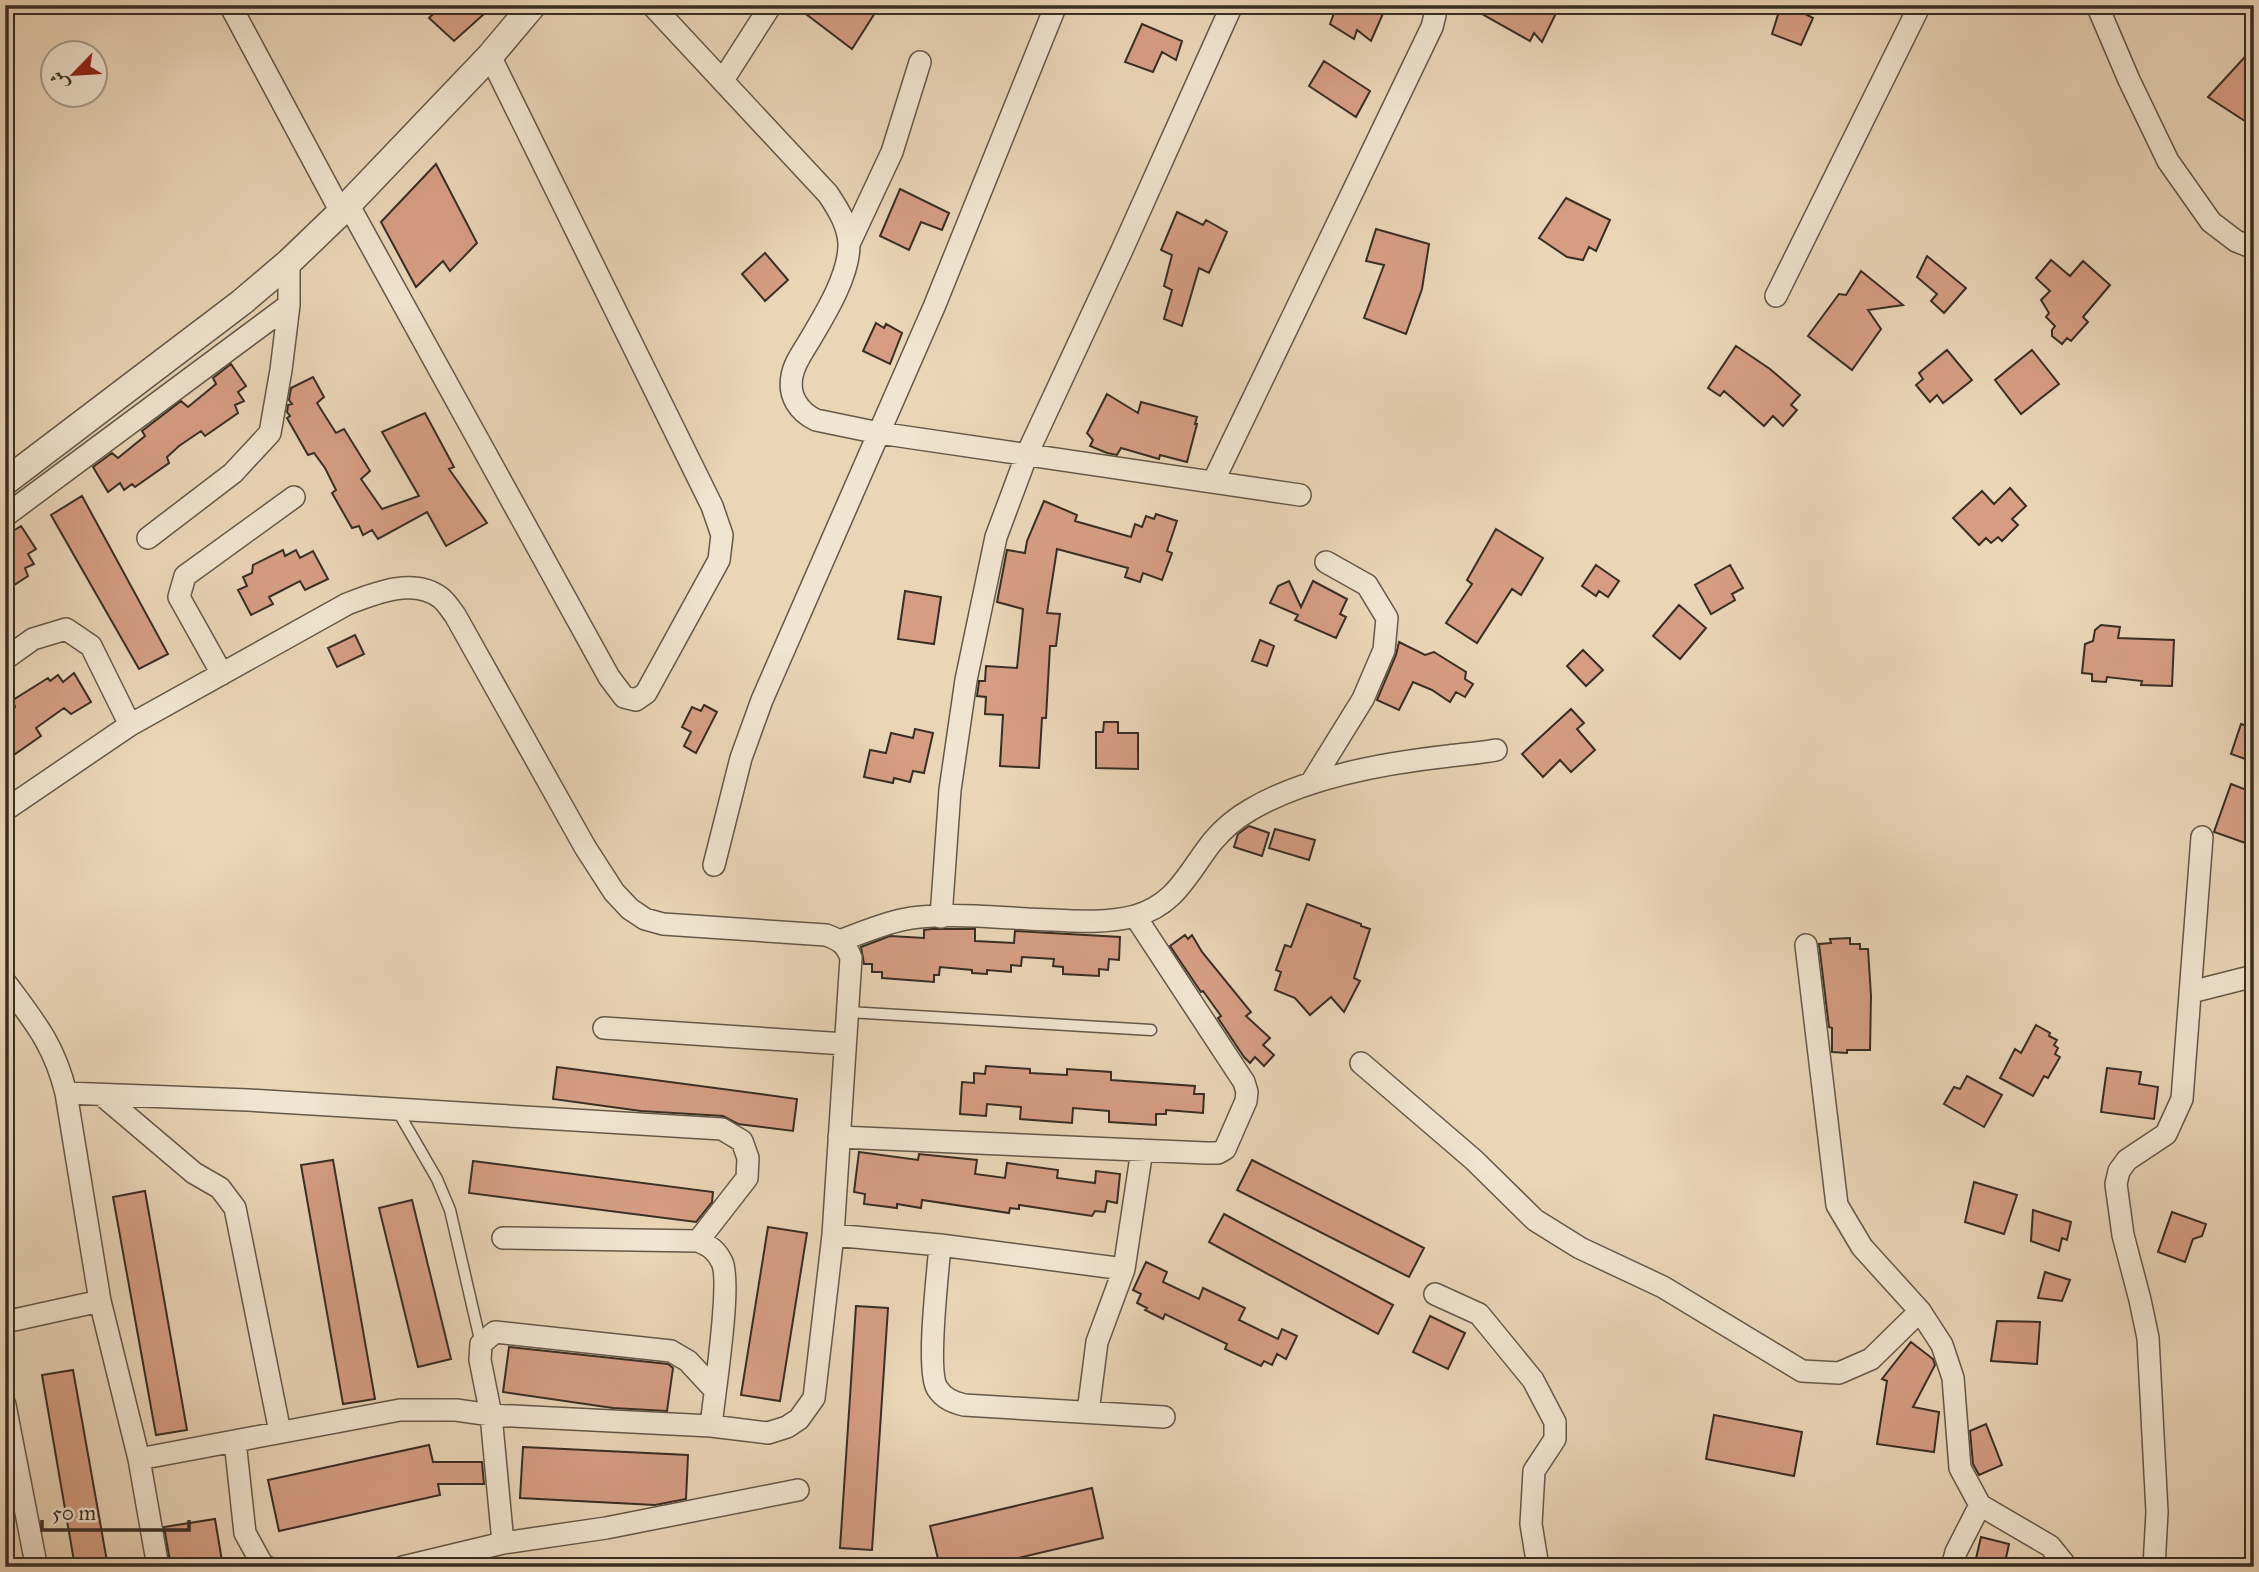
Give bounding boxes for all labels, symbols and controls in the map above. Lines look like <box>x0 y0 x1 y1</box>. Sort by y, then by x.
north arrow <box>38 38 108 108</box>
text: ش <box>45 68 73 94</box>
scale bar <box>42 1488 189 1532</box>
text: 50 m <box>52 1500 97 1526</box>

